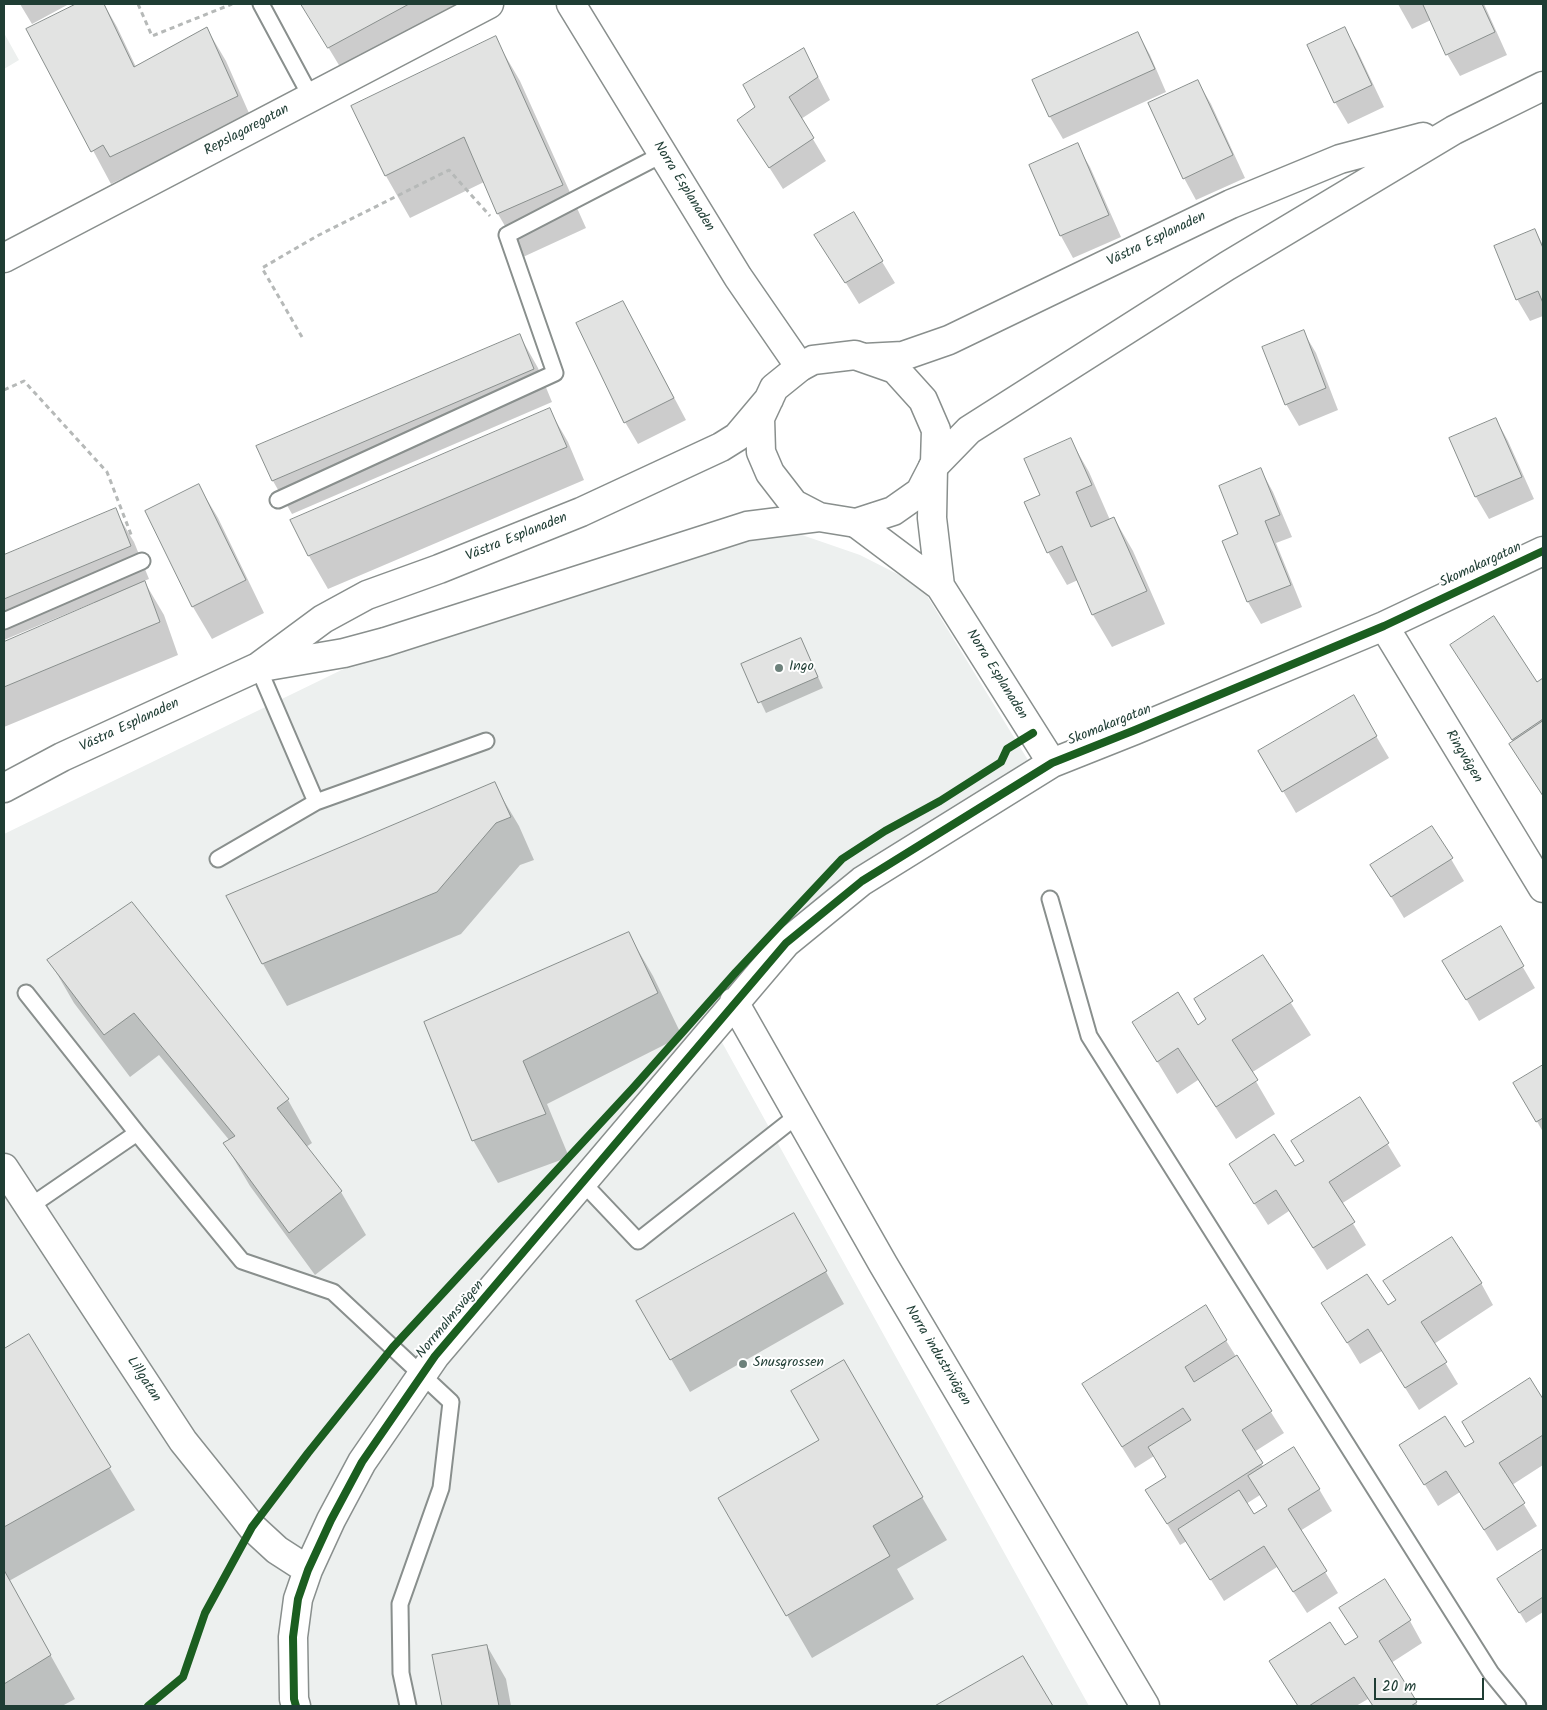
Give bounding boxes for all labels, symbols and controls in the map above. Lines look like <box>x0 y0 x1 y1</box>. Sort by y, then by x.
street label: Repslagaregatan <box>202 102 292 160</box>
street label: Norra Esplanaden <box>649 139 717 235</box>
street label: Västra Esplanaden <box>1105 209 1209 271</box>
street label: Västra Esplanaden <box>464 510 570 566</box>
street label: Skomakargatan <box>1437 540 1525 592</box>
street label: Norra Esplanaden <box>962 627 1030 723</box>
place label: Ingo <box>789 660 814 676</box>
marker: Ingo <box>773 662 785 674</box>
street label: Västra Esplanaden <box>78 696 182 756</box>
street label: Skomakargatan <box>1066 702 1154 750</box>
street label: Ringvägen <box>1441 728 1485 786</box>
street label: Norrmalmsvägen <box>414 1278 488 1362</box>
street label: Norra industrivägen <box>900 1303 974 1409</box>
street label: Lillgatan <box>122 1354 164 1406</box>
place label: Snusgrossen <box>753 1356 824 1372</box>
marker: Snusgrossen <box>737 1358 749 1370</box>
scale bar <box>1377 1668 1487 1700</box>
text: 20 m <box>1382 1675 1416 1699</box>

